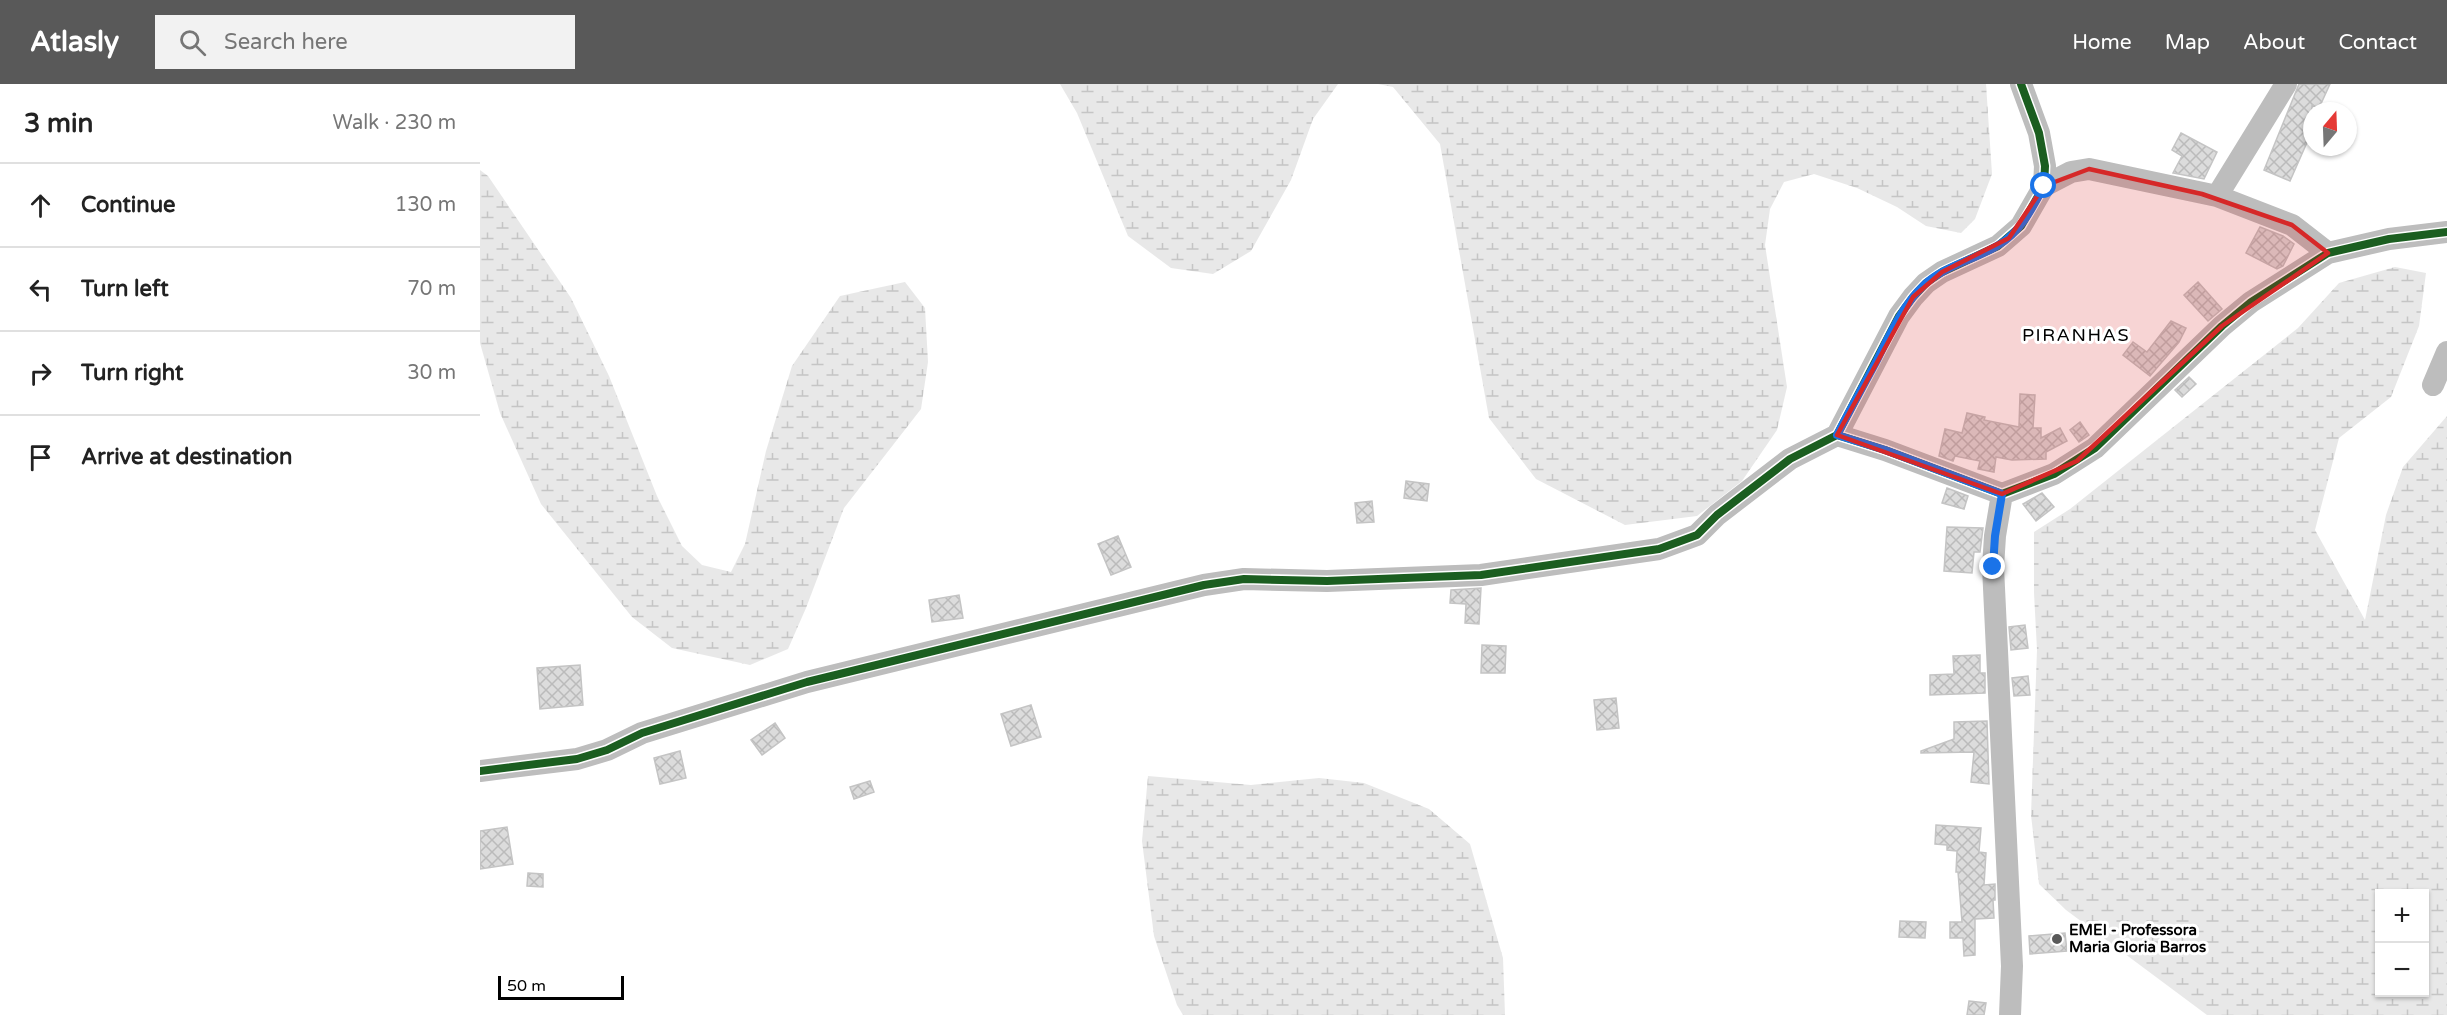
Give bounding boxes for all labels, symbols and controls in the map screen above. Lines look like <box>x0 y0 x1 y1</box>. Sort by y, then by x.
search box <box>155 15 575 69</box>
text: Atlasly <box>30 25 119 59</box>
icon: search <box>176 26 209 59</box>
text: Search here <box>224 29 348 55</box>
text: Home <box>2072 30 2132 55</box>
text: Map <box>2165 30 2210 55</box>
text: About <box>2243 30 2305 55</box>
text: Contact <box>2338 30 2417 55</box>
north arrow <box>2303 102 2357 156</box>
text: 3 min <box>24 108 93 139</box>
text: Walk · 230 m <box>333 111 456 135</box>
route start <box>2030 172 2056 198</box>
icon: ahead <box>24 189 57 222</box>
text: Continue <box>81 192 176 218</box>
text: 130 m <box>395 193 456 217</box>
icon: left <box>24 273 57 306</box>
text: Turn left <box>81 276 169 302</box>
text: 70 m <box>407 277 456 301</box>
district label: PIRANHAS <box>2022 324 2130 346</box>
icon: right <box>24 357 57 390</box>
text: Turn right <box>81 360 183 386</box>
text: 30 m <box>407 361 456 385</box>
icon: arrive <box>24 441 57 474</box>
text: Arrive at destination <box>81 444 292 470</box>
route end <box>1979 553 2005 579</box>
map controls <box>2375 889 2429 997</box>
button: + <box>2375 889 2429 943</box>
place label: EMEI - Professora Maria Gloria Barros <box>2069 921 2206 956</box>
marker: EMEI - Professora Maria Gloria Barros <box>2050 932 2064 946</box>
button: − <box>2375 943 2429 997</box>
scale bar <box>498 973 624 1000</box>
text: 50 m <box>507 976 546 996</box>

